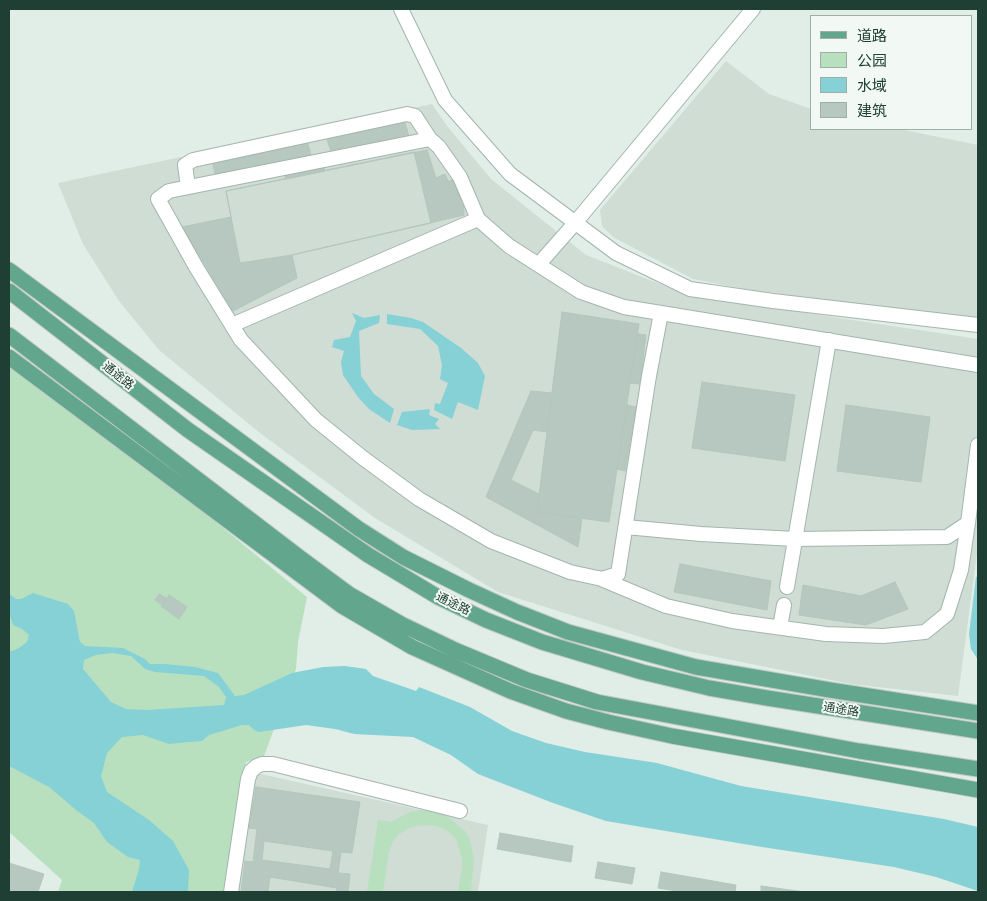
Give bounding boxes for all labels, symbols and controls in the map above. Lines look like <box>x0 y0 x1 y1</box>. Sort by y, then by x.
legend <box>810 15 972 130</box>
text: 道路 <box>857 25 887 45</box>
text: 公园 <box>857 50 887 70</box>
text: 水域 <box>857 75 887 95</box>
text: 建筑 <box>857 100 887 120</box>
street label: 通途路 <box>99 359 137 393</box>
street label: 通途路 <box>434 590 472 618</box>
street label: 通途路 <box>822 700 860 720</box>

